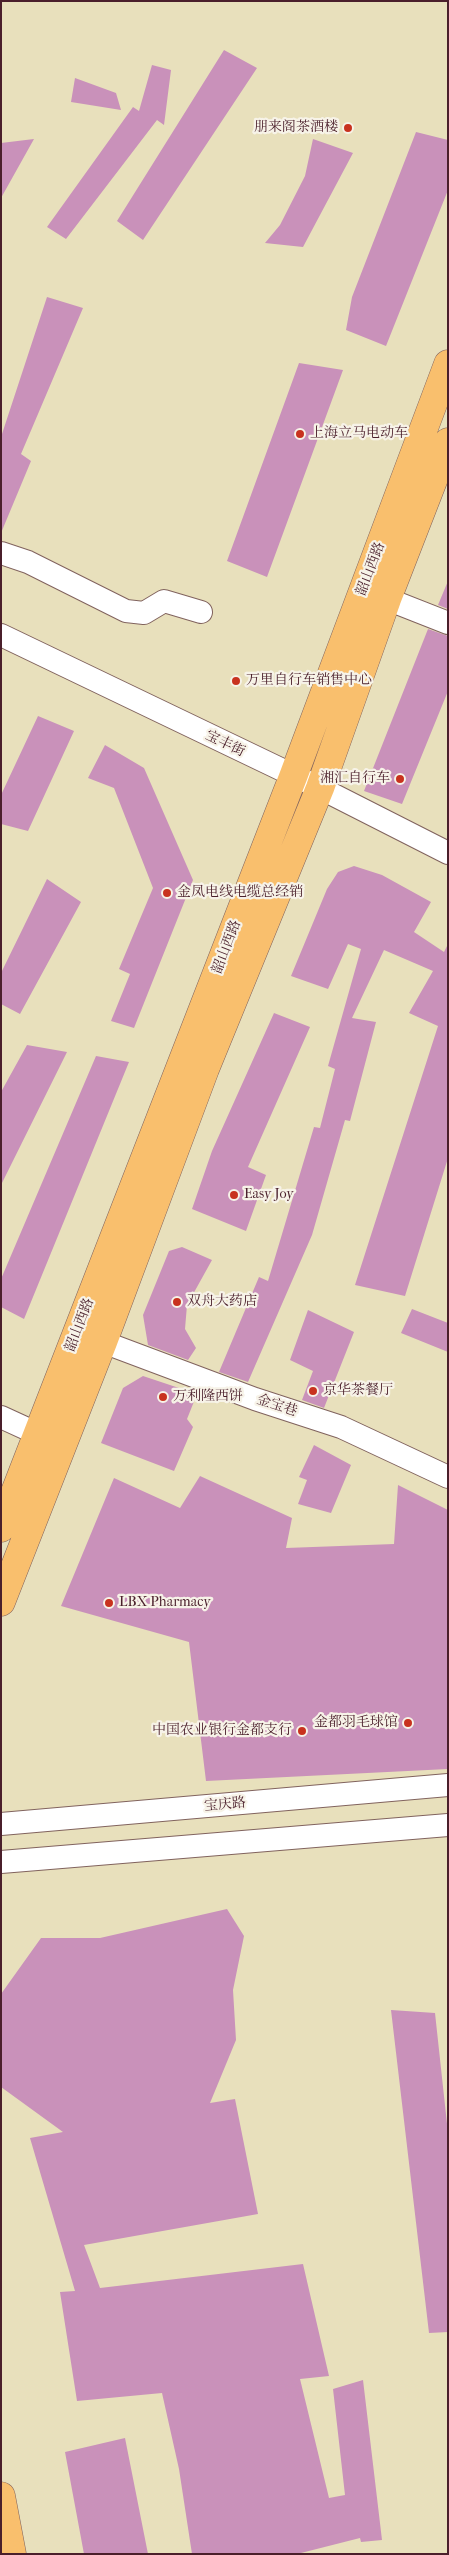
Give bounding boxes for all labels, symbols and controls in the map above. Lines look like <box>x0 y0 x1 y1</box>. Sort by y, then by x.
place label: 朋来阁茶酒楼 <box>254 120 338 136</box>
marker: 朋来阁茶酒楼 <box>342 122 354 134</box>
place label: 上海立马电动车 <box>310 426 408 442</box>
marker: 上海立马电动车 <box>294 428 306 440</box>
street label: 韶山西路 <box>353 540 389 598</box>
place label: 万里自行车销售中心 <box>246 673 372 689</box>
marker: 万里自行车销售中心 <box>230 675 242 687</box>
street label: 宝丰街 <box>202 727 248 761</box>
place label: 湘汇自行车 <box>320 771 390 787</box>
marker: 湘汇自行车 <box>394 773 406 785</box>
place label: 金凤电线电缆总经销 <box>177 885 303 901</box>
marker: 金凤电线电缆总经销 <box>161 887 173 899</box>
street label: 韶山西路 <box>209 918 245 976</box>
place label: Easy Joy <box>244 1187 294 1203</box>
marker: Easy Joy <box>228 1189 240 1201</box>
place label: 双舟大药店 <box>187 1294 257 1310</box>
street label: 韶山西路 <box>62 1296 98 1354</box>
marker: 双舟大药店 <box>171 1296 183 1308</box>
place label: 京华茶餐厅 <box>323 1383 393 1399</box>
marker: 京华茶餐厅 <box>307 1385 319 1397</box>
place label: 万利隆西饼 <box>173 1389 243 1405</box>
marker: 万利隆西饼 <box>157 1391 169 1403</box>
street label: 金宝巷 <box>254 1392 300 1420</box>
place label: LBX Pharmacy <box>119 1595 211 1611</box>
marker: LBX Pharmacy <box>103 1597 115 1609</box>
place label: 金都羽毛球馆 <box>314 1715 398 1731</box>
marker: 金都羽毛球馆 <box>402 1717 414 1729</box>
place label: 中国农业银行金都支行 <box>152 1723 292 1739</box>
marker: 中国农业银行金都支行 <box>296 1725 308 1737</box>
street label: 宝庆路 <box>203 1795 247 1815</box>

